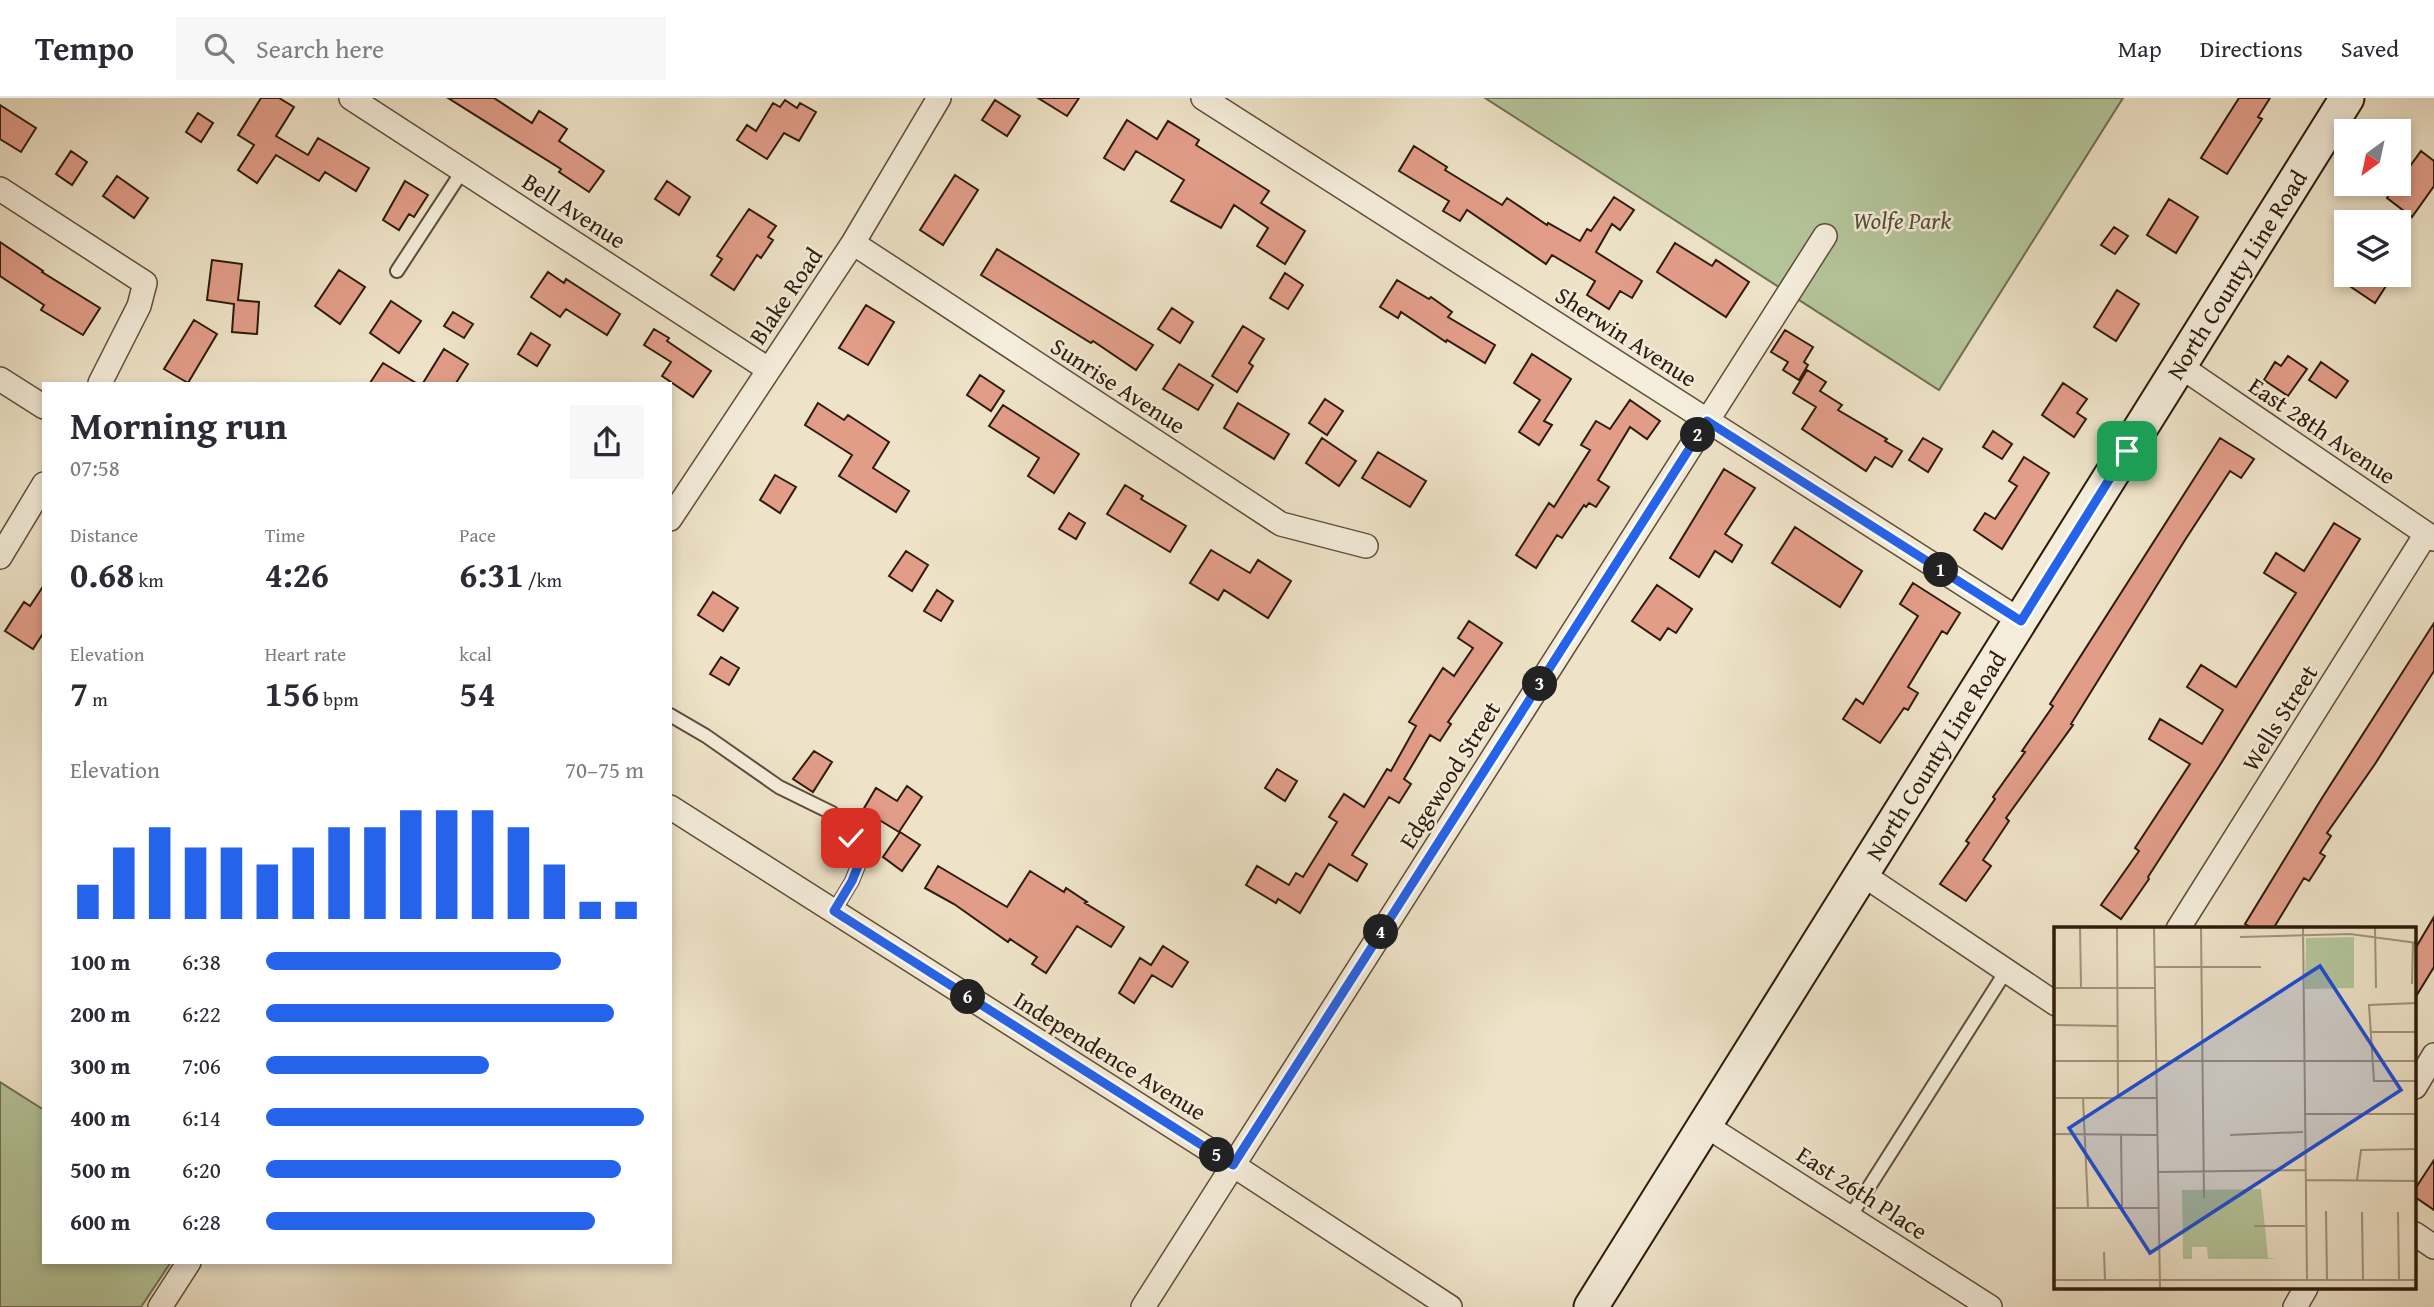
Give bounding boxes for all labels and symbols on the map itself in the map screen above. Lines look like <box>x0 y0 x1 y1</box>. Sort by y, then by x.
north arrow <box>2334 119 2412 196</box>
street label: North County Line Road <box>2158 163 2315 386</box>
street label: Bell Avenue <box>516 164 633 257</box>
park label: Wolfe Park <box>1853 203 1951 238</box>
street label: Blake Road <box>740 240 831 351</box>
street label: Sherwin Avenue <box>1549 278 1704 396</box>
street label: Sunrise Avenue <box>1044 329 1193 442</box>
street label: East 28th Avenue <box>2242 368 2403 493</box>
pin: 2 <box>1680 418 1716 452</box>
pin <box>2097 421 2157 481</box>
pin: 1 <box>1924 552 1958 588</box>
street label: North County Line Road <box>1857 644 2014 867</box>
street label: Wells Street <box>2233 657 2326 778</box>
pin: 3 <box>1522 666 1558 702</box>
street label: Edgewood Street <box>1390 694 1509 855</box>
pin <box>821 808 881 868</box>
pin: 4 <box>1364 914 1398 950</box>
inset map <box>2054 927 2416 1290</box>
pin: 6 <box>950 979 986 1014</box>
street label: Independence Avenue <box>1007 982 1213 1129</box>
street label: East 26th Place <box>1790 1137 1935 1248</box>
pin: 5 <box>1200 1138 1234 1172</box>

